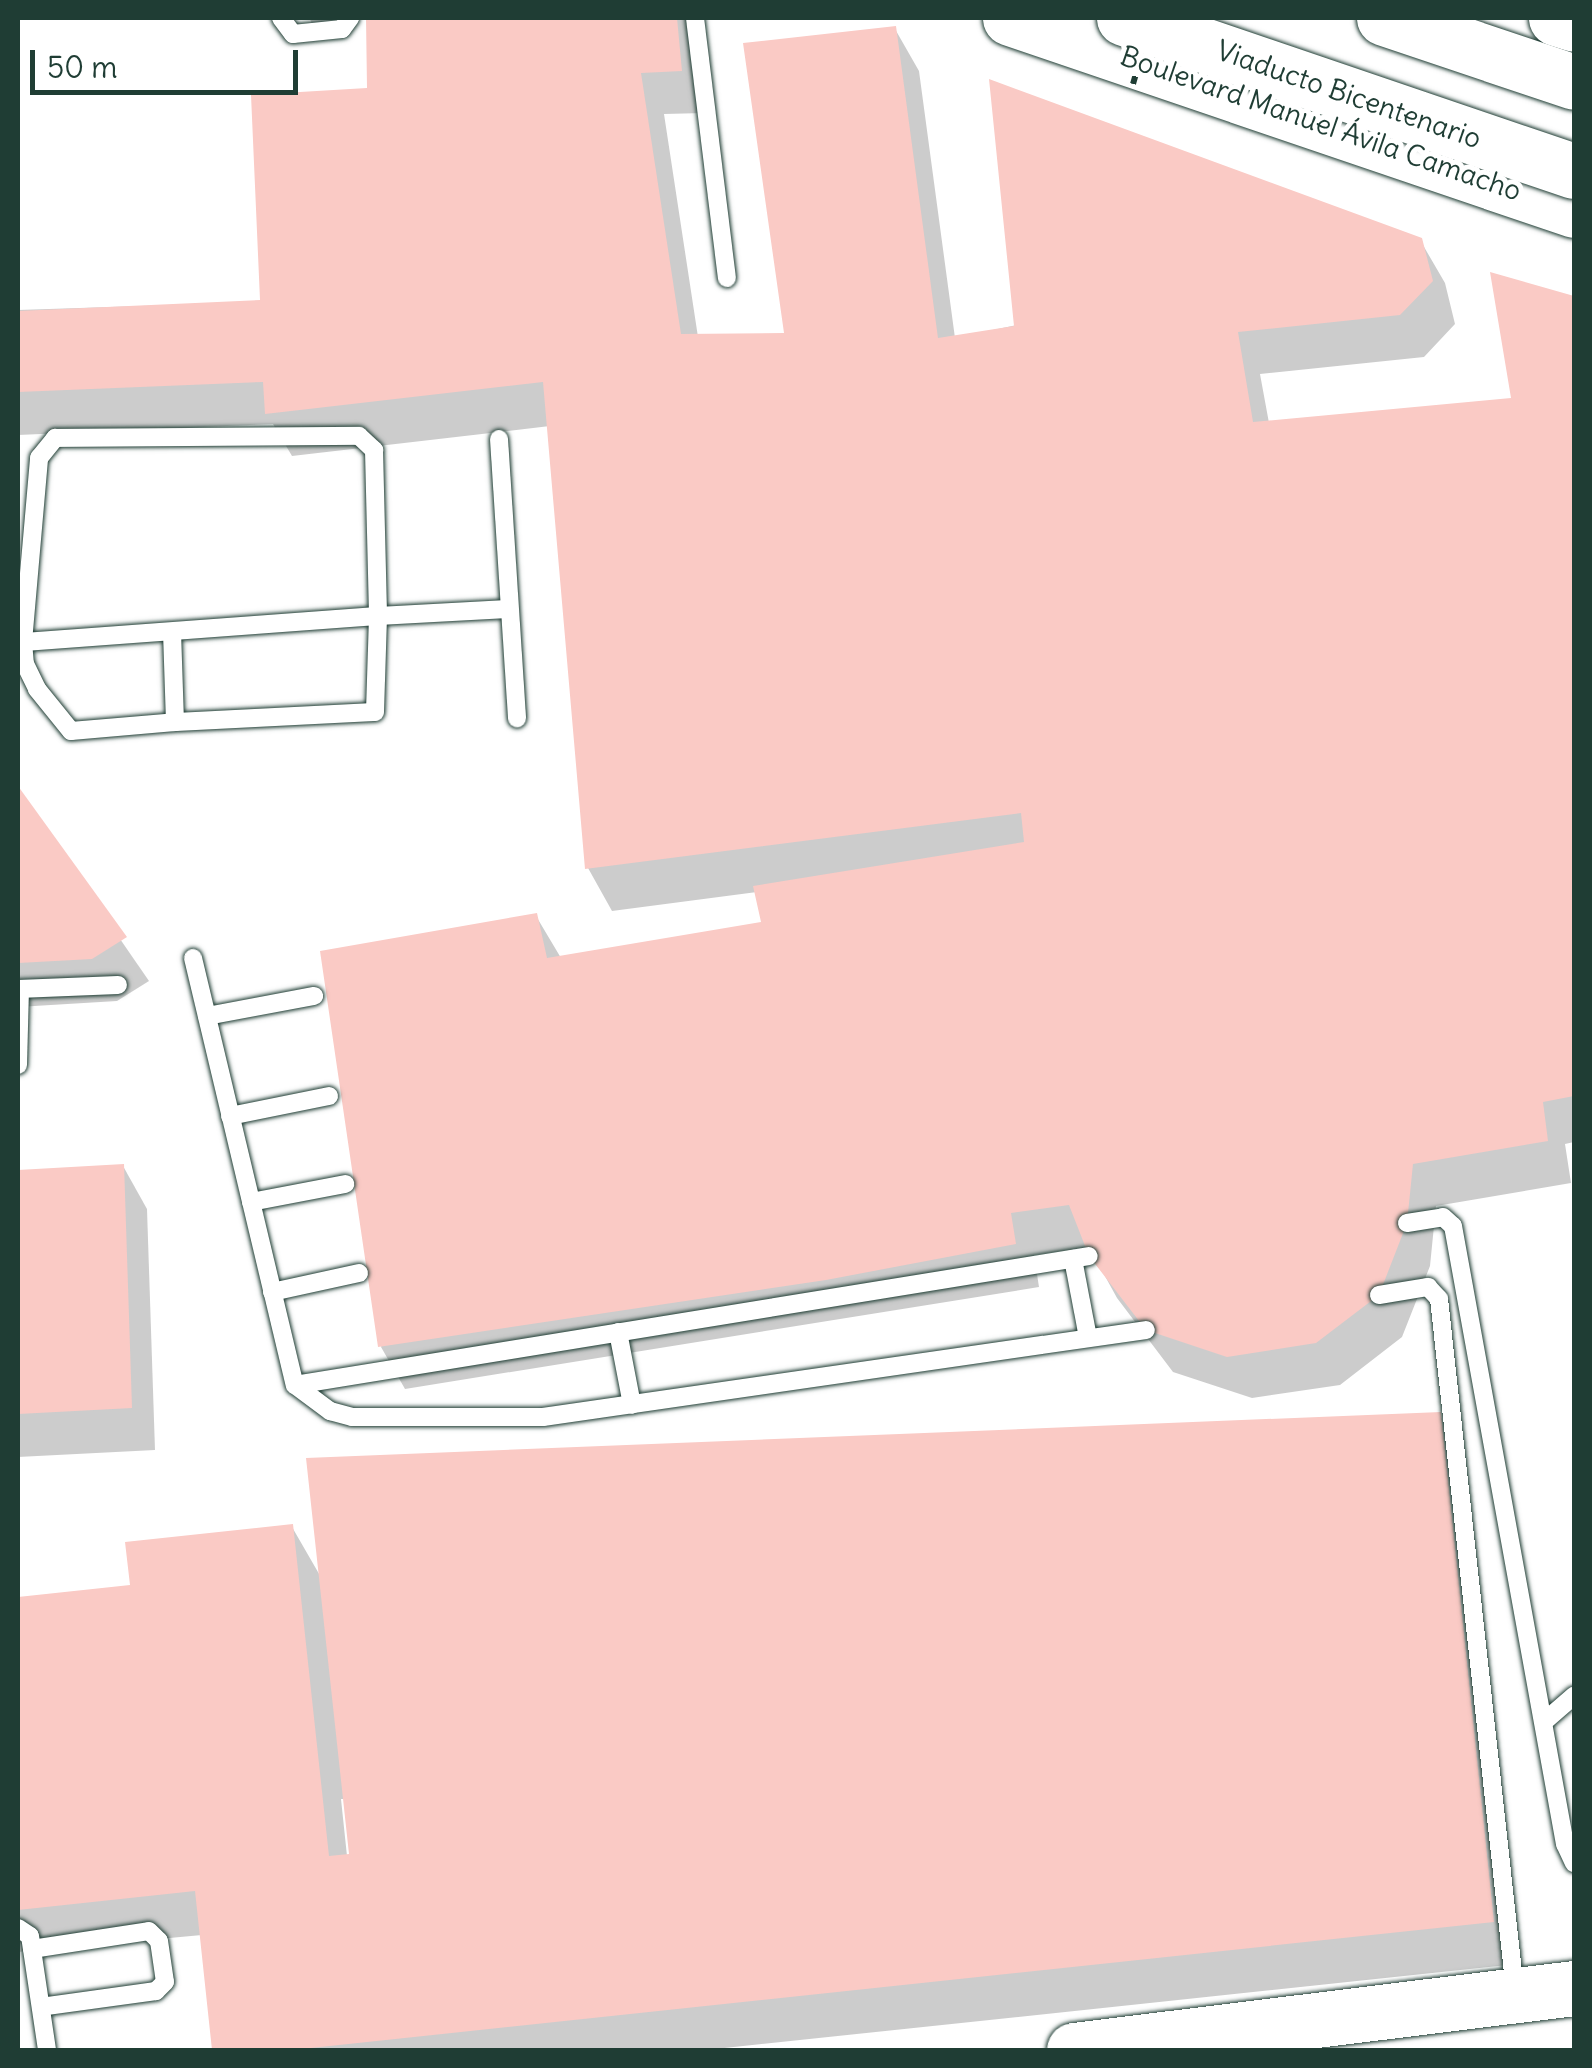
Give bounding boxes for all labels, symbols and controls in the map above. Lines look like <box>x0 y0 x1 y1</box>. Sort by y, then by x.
scale bar <box>35 30 302 92</box>
street label: Viaducto Bicentenario <box>1212 33 1486 155</box>
street label: Boulevard Manuel Ávila Camacho <box>1116 38 1526 208</box>
text: 50 m <box>47 48 117 86</box>

